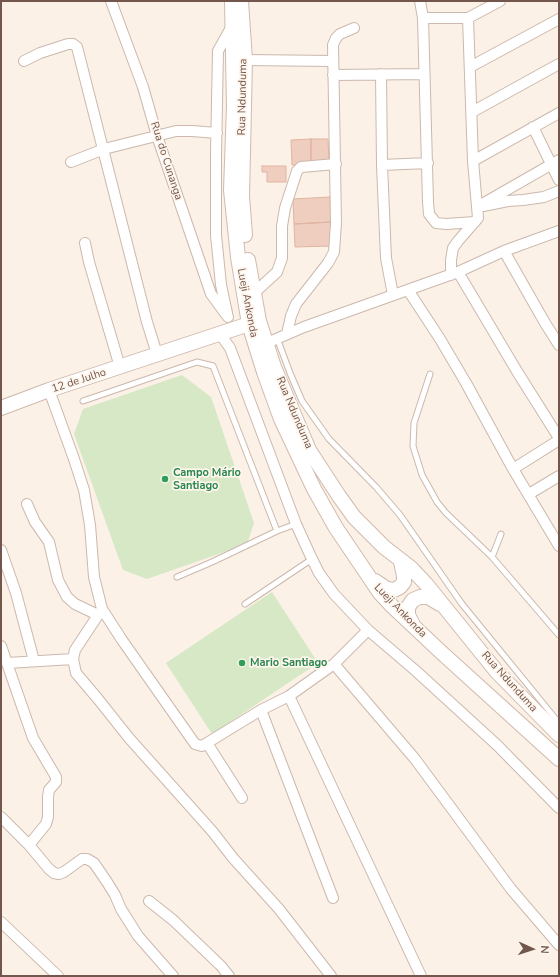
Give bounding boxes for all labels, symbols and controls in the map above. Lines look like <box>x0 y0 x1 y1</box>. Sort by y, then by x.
street label: Rua Ndunduma <box>236 58 250 136</box>
street label: Rua do Cunanga <box>147 120 185 202</box>
street label: Lueji Ankonda <box>234 267 260 339</box>
street label: 12 de Julho <box>50 366 108 396</box>
street label: Rua Ndunduma <box>273 375 315 451</box>
place label: Campo Mário Santiago <box>173 466 241 492</box>
marker: Campo Mário Santiago <box>160 474 170 484</box>
street label: Lueji Ankonda <box>371 581 429 641</box>
street label: Rua Ndunduma <box>478 649 540 715</box>
place label: Mario Santiago <box>250 656 327 670</box>
marker: Mario Santiago <box>237 658 247 668</box>
north arrow <box>512 929 552 969</box>
text: N <box>537 945 552 954</box>

